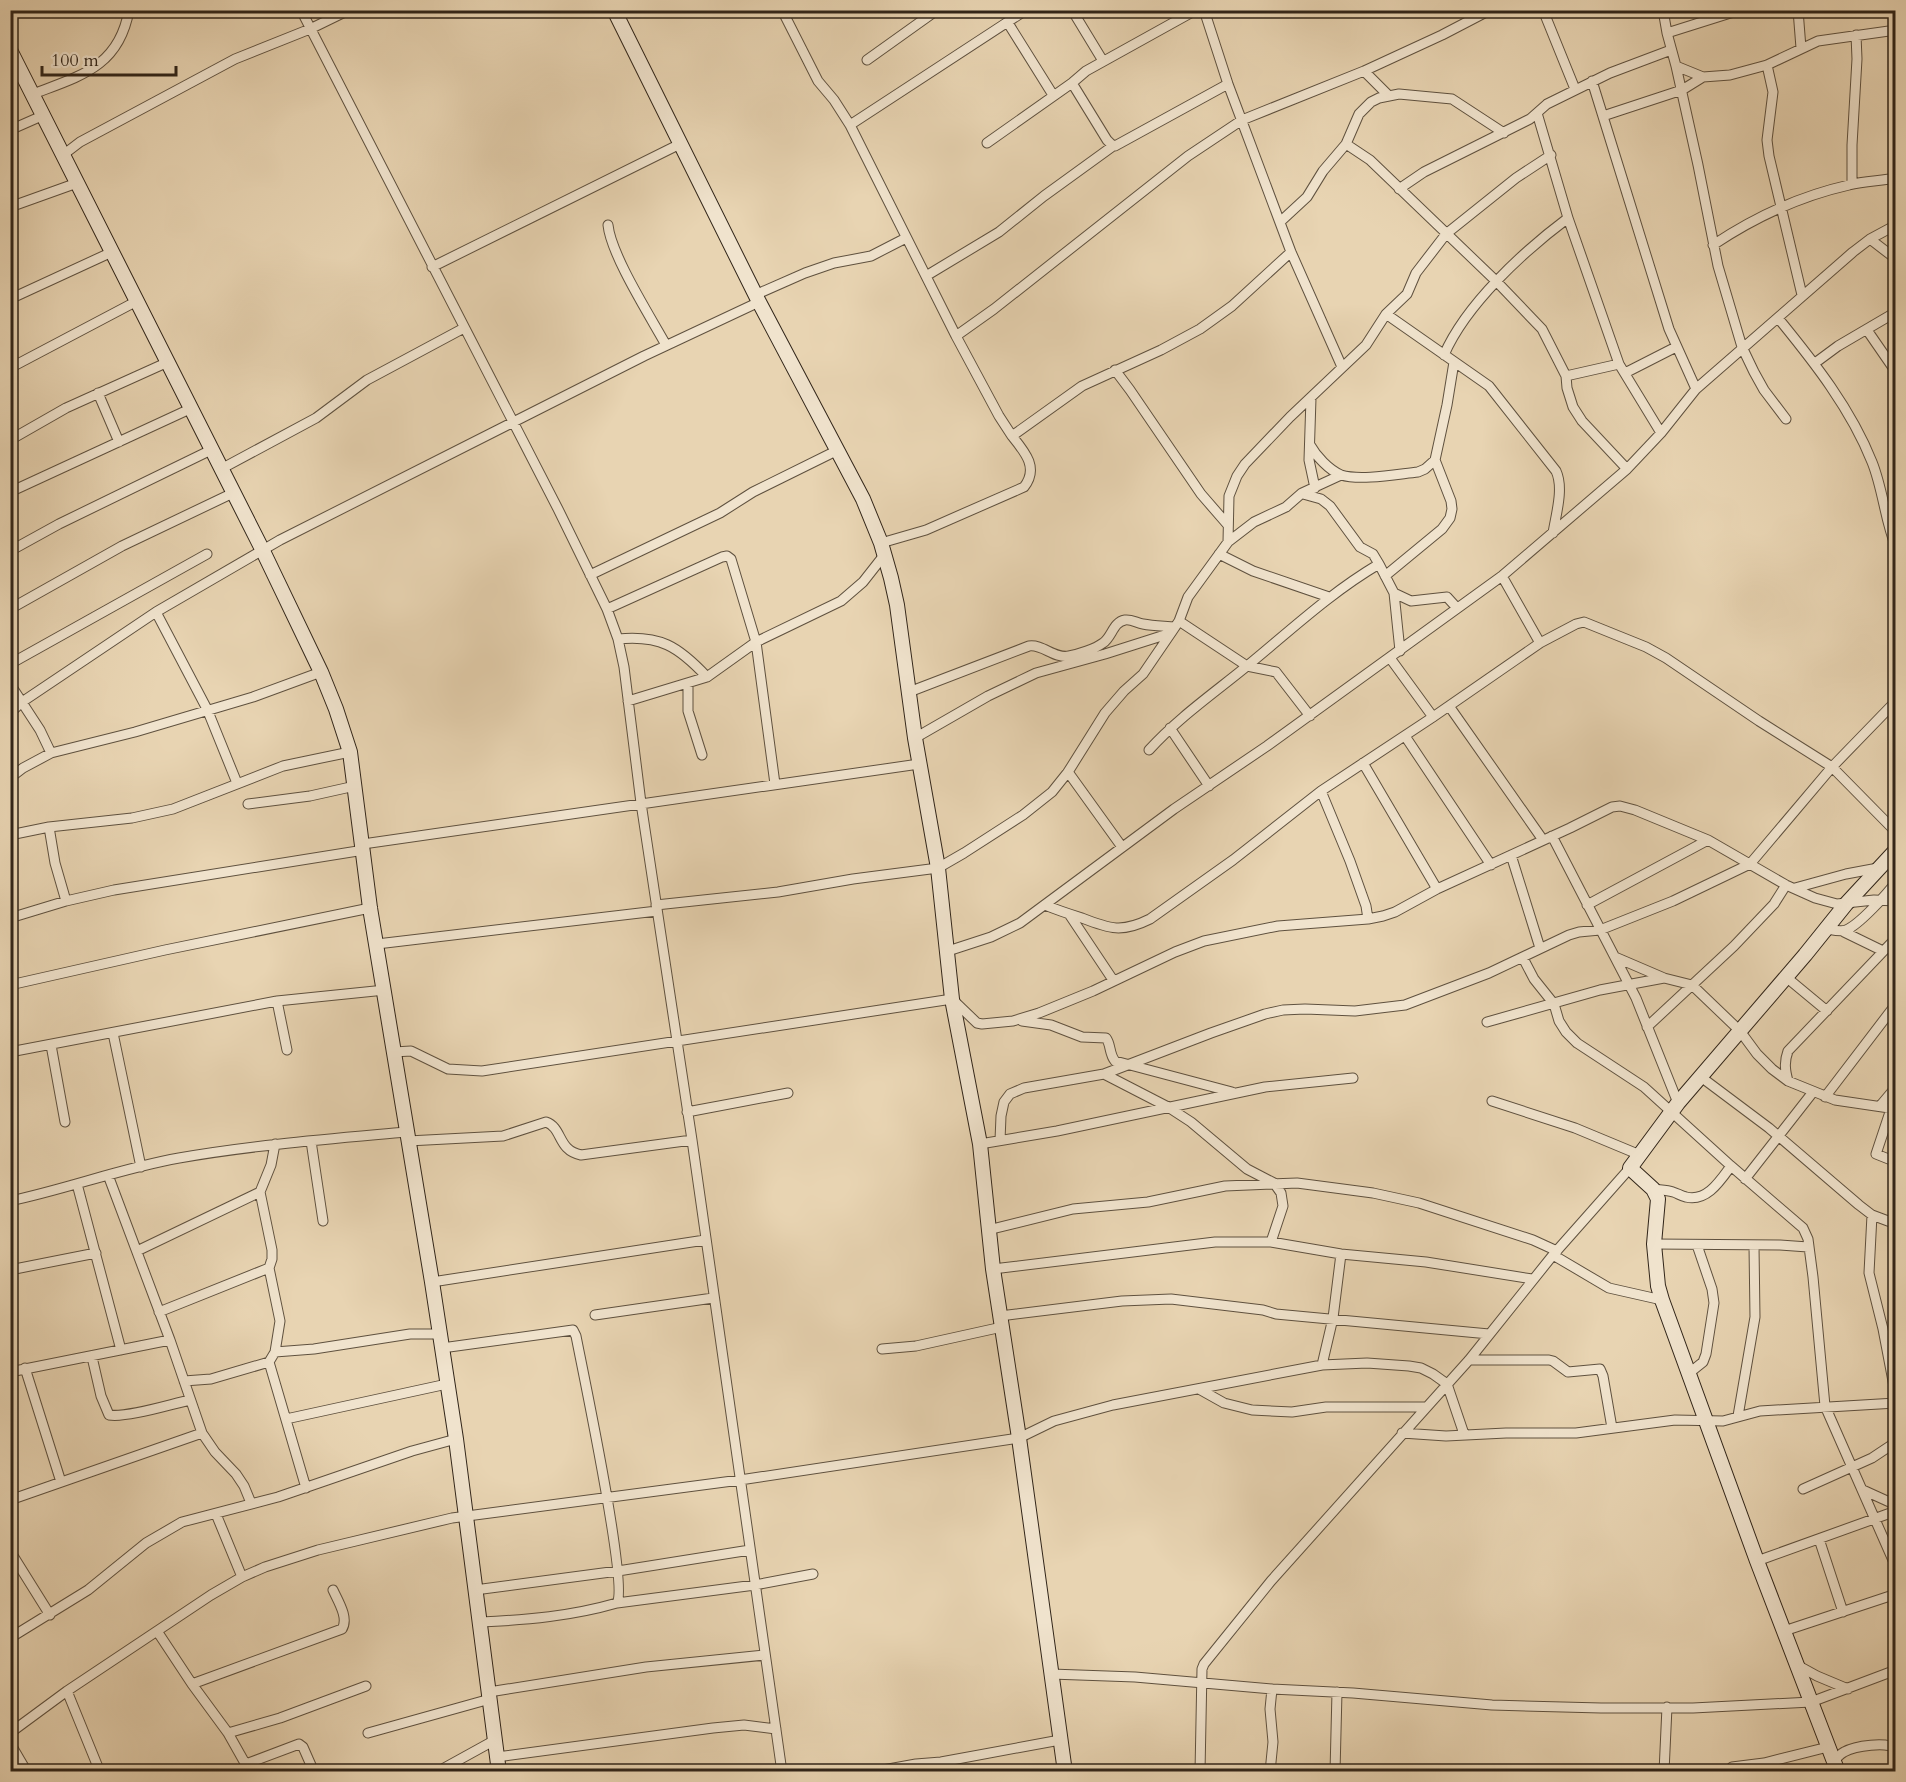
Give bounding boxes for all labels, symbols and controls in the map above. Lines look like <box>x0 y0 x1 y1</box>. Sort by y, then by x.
scale bar <box>42 39 176 77</box>
text: 100 m <box>51 48 99 73</box>

